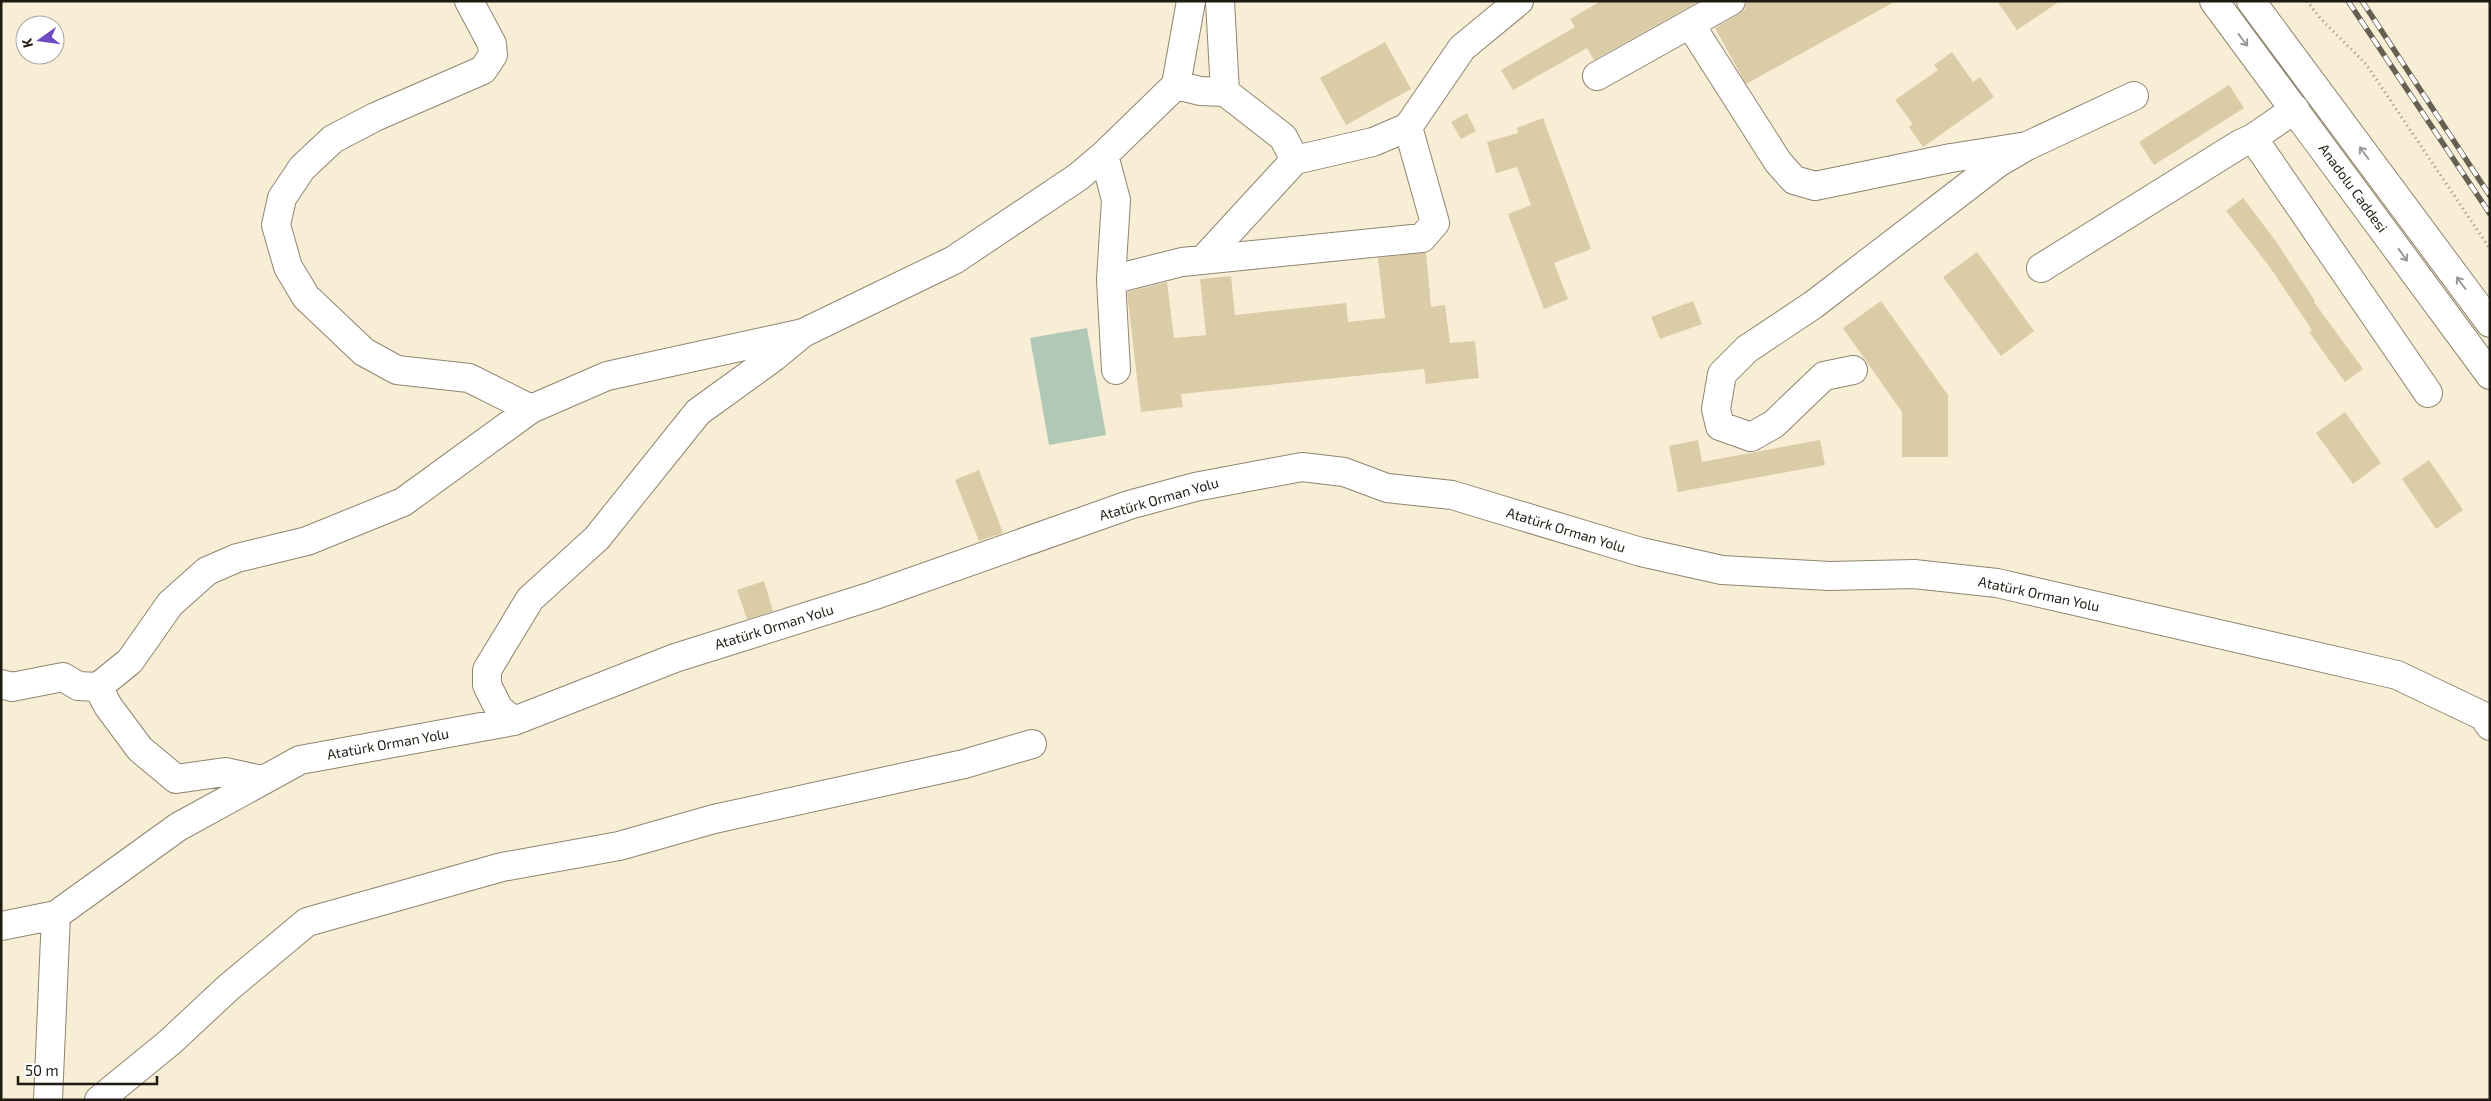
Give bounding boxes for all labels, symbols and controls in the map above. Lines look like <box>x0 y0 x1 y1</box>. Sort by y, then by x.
north arrow <box>15 15 65 65</box>
one-way arrow <box>2238 33 2249 46</box>
text: K <box>18 37 36 50</box>
street label: Anadolu Caddesi <box>2315 140 2391 235</box>
one-way arrow <box>2359 146 2369 160</box>
one-way arrow <box>2397 248 2408 262</box>
one-way arrow <box>2456 276 2466 290</box>
street label: Atatürk Orman Yolu <box>1097 473 1221 524</box>
street label: Atatürk Orman Yolu <box>1505 503 1628 556</box>
street label: Atatürk Orman Yolu <box>1977 572 2101 615</box>
street label: Atatürk Orman Yolu <box>712 600 835 653</box>
street label: Atatürk Orman Yolu <box>326 724 450 763</box>
scale bar <box>18 1054 156 1086</box>
text: 50 m <box>25 1061 59 1079</box>

